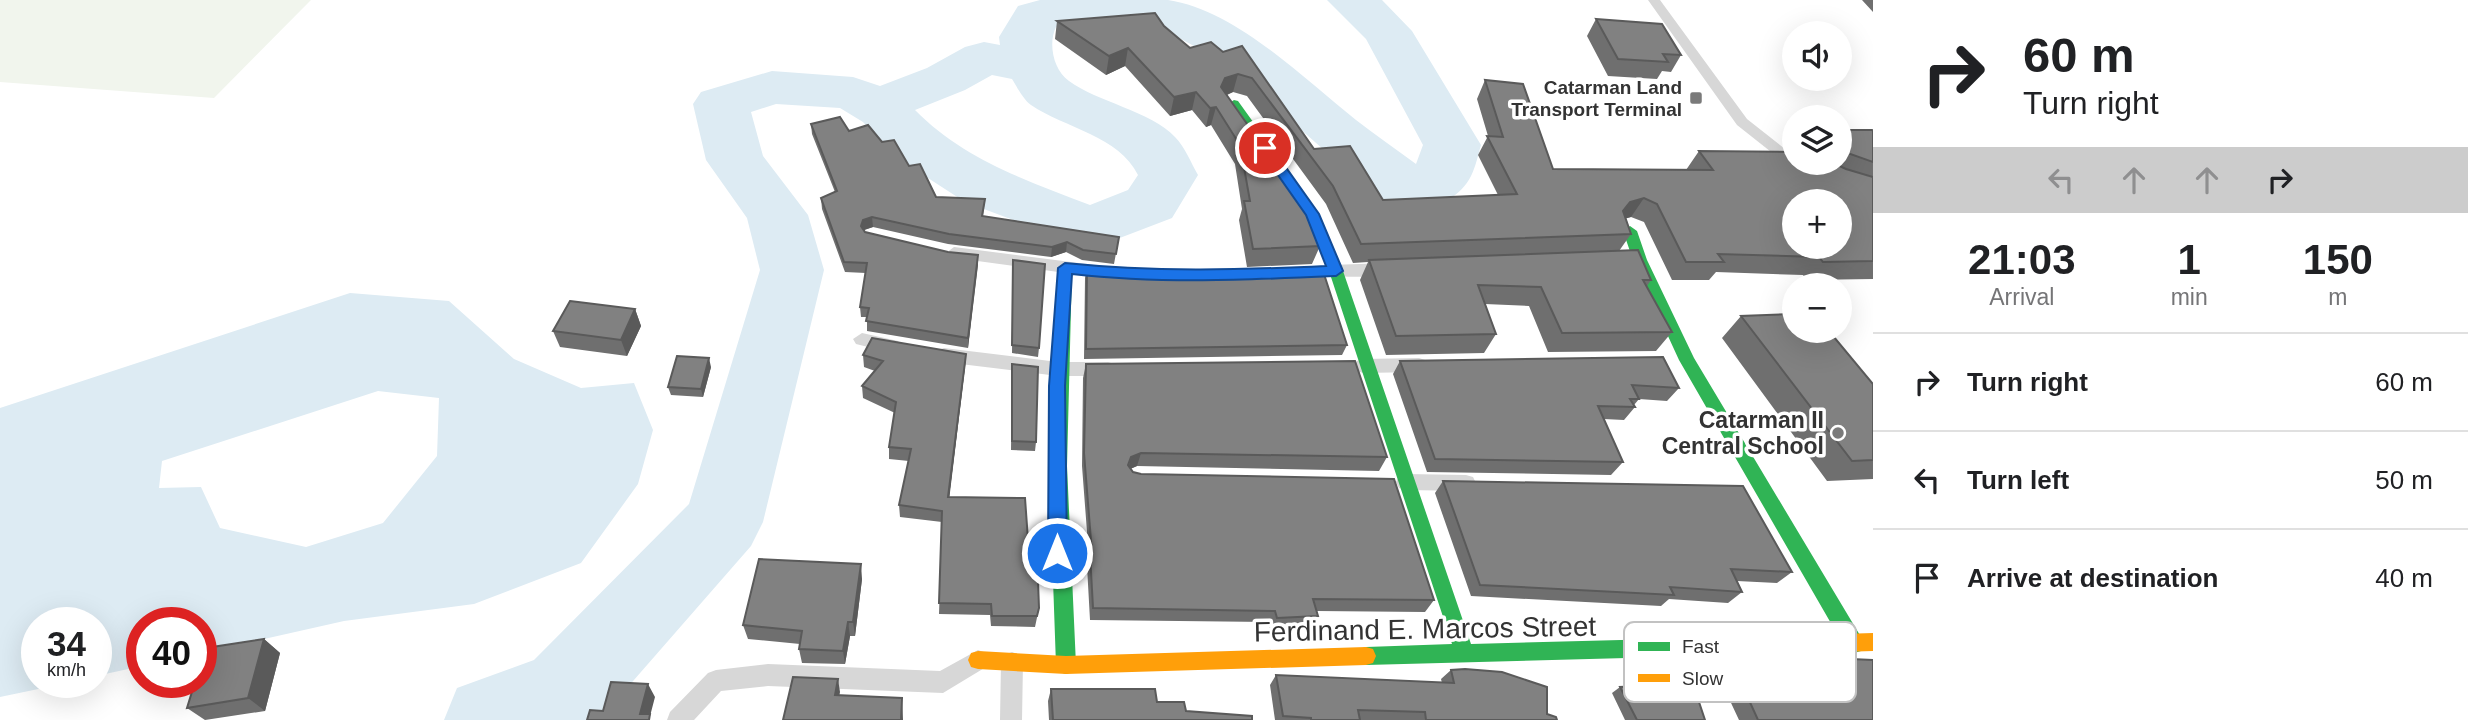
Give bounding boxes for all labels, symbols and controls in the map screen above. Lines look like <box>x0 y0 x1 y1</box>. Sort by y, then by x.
map controls <box>1782 21 1852 343</box>
button: sound <box>1782 21 1852 91</box>
icon: right <box>1908 28 1999 119</box>
text: 60 m <box>2023 28 2135 82</box>
place label: Catarman Land Transport Terminal <box>1511 77 1682 120</box>
text: Turn right <box>2023 85 2159 121</box>
marker: Catarman Land Transport Terminal <box>1688 90 1704 106</box>
button: layers <box>1782 105 1852 175</box>
pin <box>1235 118 1295 178</box>
icon: arrive <box>1246 129 1284 167</box>
icon: left <box>2042 161 2080 199</box>
icon: ahead <box>2115 161 2153 199</box>
icon: ahead <box>2188 161 2226 199</box>
icon: right <box>2261 161 2299 199</box>
button: + <box>1782 189 1852 259</box>
text: 21:03 <box>1968 236 2076 283</box>
text: 1 <box>2177 236 2201 283</box>
text: 150 <box>2303 236 2373 283</box>
button: − <box>1782 273 1852 343</box>
text: Arrival <box>1989 284 2054 310</box>
text: min <box>2171 284 2208 310</box>
text: m <box>2328 284 2347 310</box>
icon: right <box>1908 363 1946 401</box>
text: Turn right <box>1967 367 2088 397</box>
text: 60 m <box>2375 367 2433 397</box>
place label: Catarman II Central School <box>1662 407 1824 459</box>
marker: Catarman II Central School <box>1830 425 1846 441</box>
icon: left <box>1908 461 1946 499</box>
text: Turn left <box>1967 465 2069 495</box>
text: 50 m <box>2375 465 2433 495</box>
position arrow <box>1020 516 1094 590</box>
icon: arrive <box>1908 559 1946 597</box>
text: Arrive at destination <box>1967 563 2218 593</box>
text: 40 m <box>2375 563 2433 593</box>
speed limit sign: 40 <box>126 607 217 698</box>
street label: Ferdinand E. Marcos Street <box>1254 611 1597 647</box>
legend <box>1624 622 1856 702</box>
text: 34 <box>47 624 86 663</box>
text: Fast <box>1682 636 1720 657</box>
text: km/h <box>47 660 86 680</box>
text: Slow <box>1682 668 1723 689</box>

